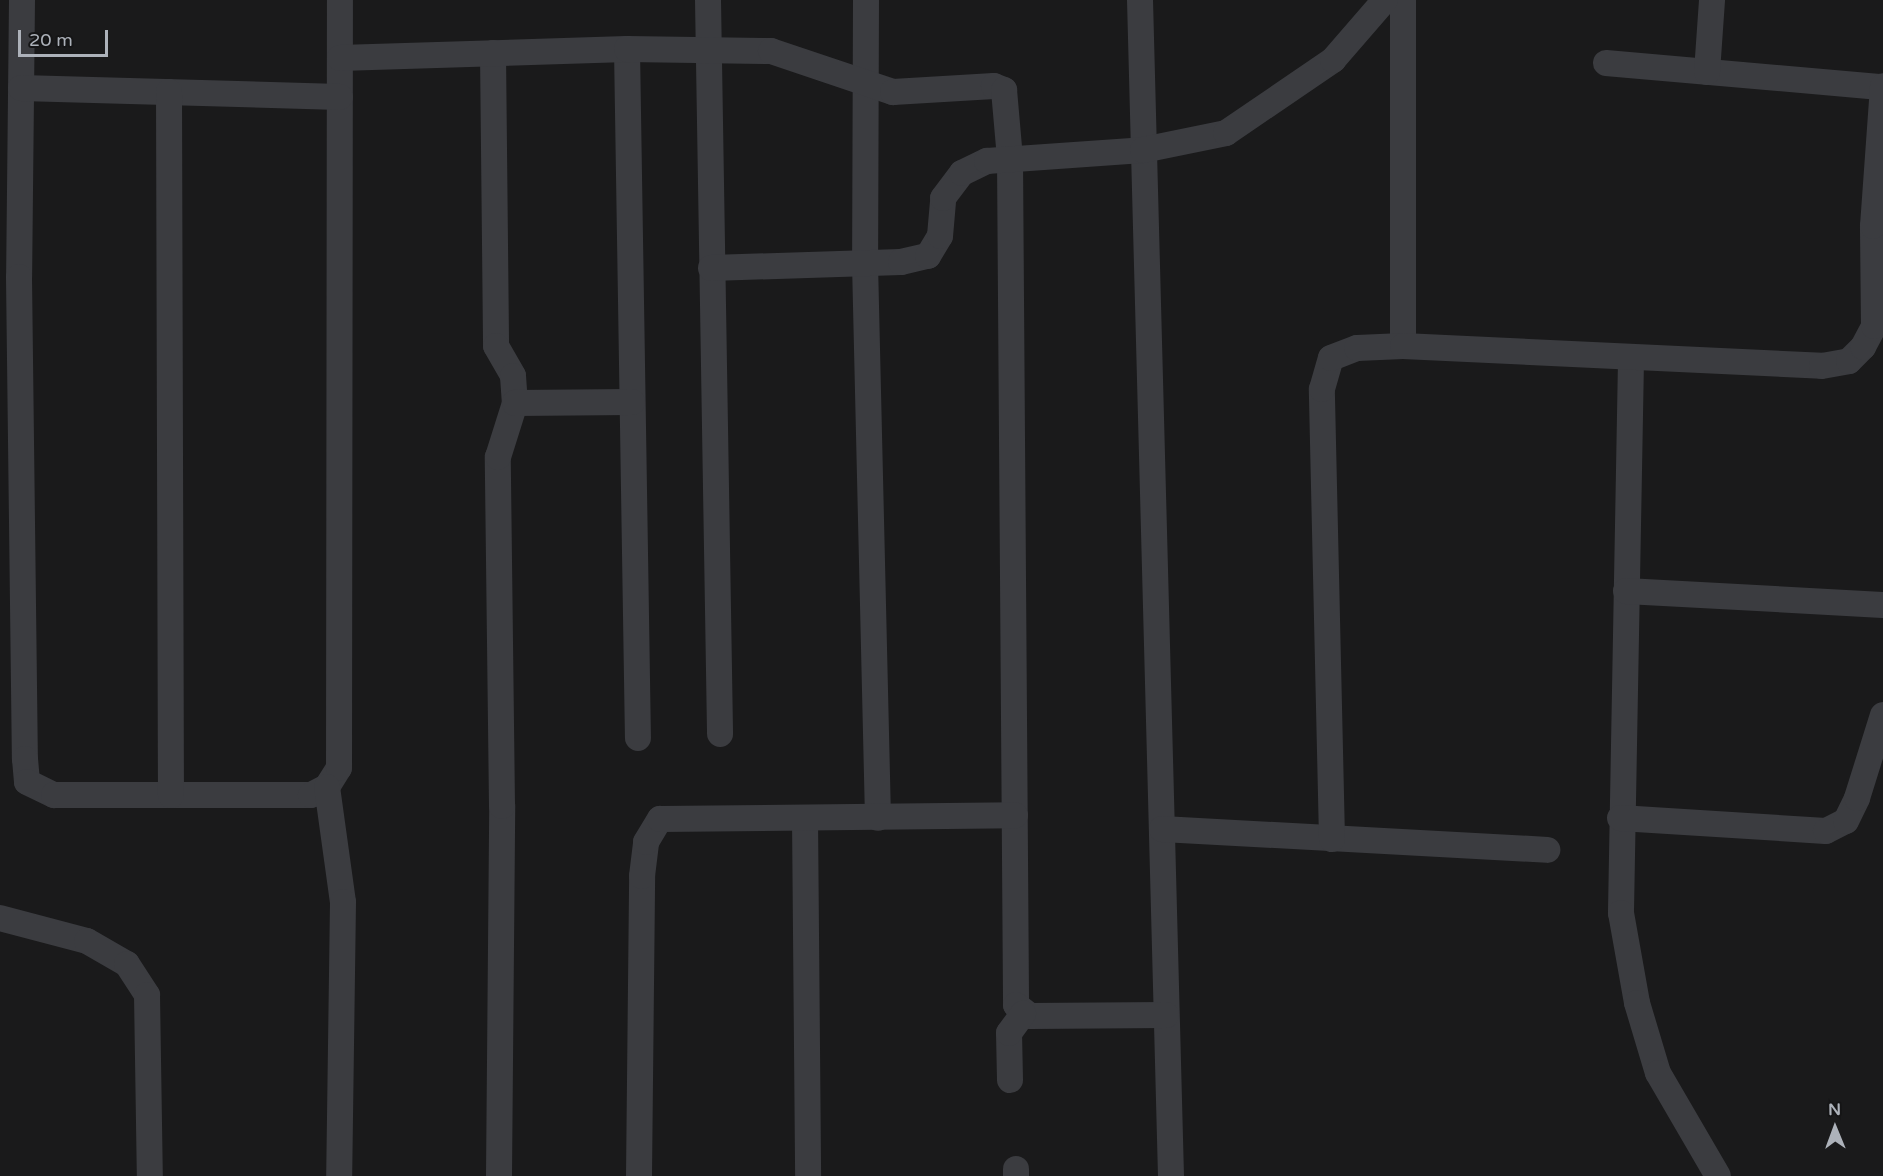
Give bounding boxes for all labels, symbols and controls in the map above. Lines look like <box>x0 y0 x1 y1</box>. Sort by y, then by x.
scale bar <box>21 18 111 56</box>
text: 20 m <box>29 29 73 51</box>
north arrow <box>1805 1098 1865 1158</box>
text: N <box>1828 1100 1841 1120</box>

